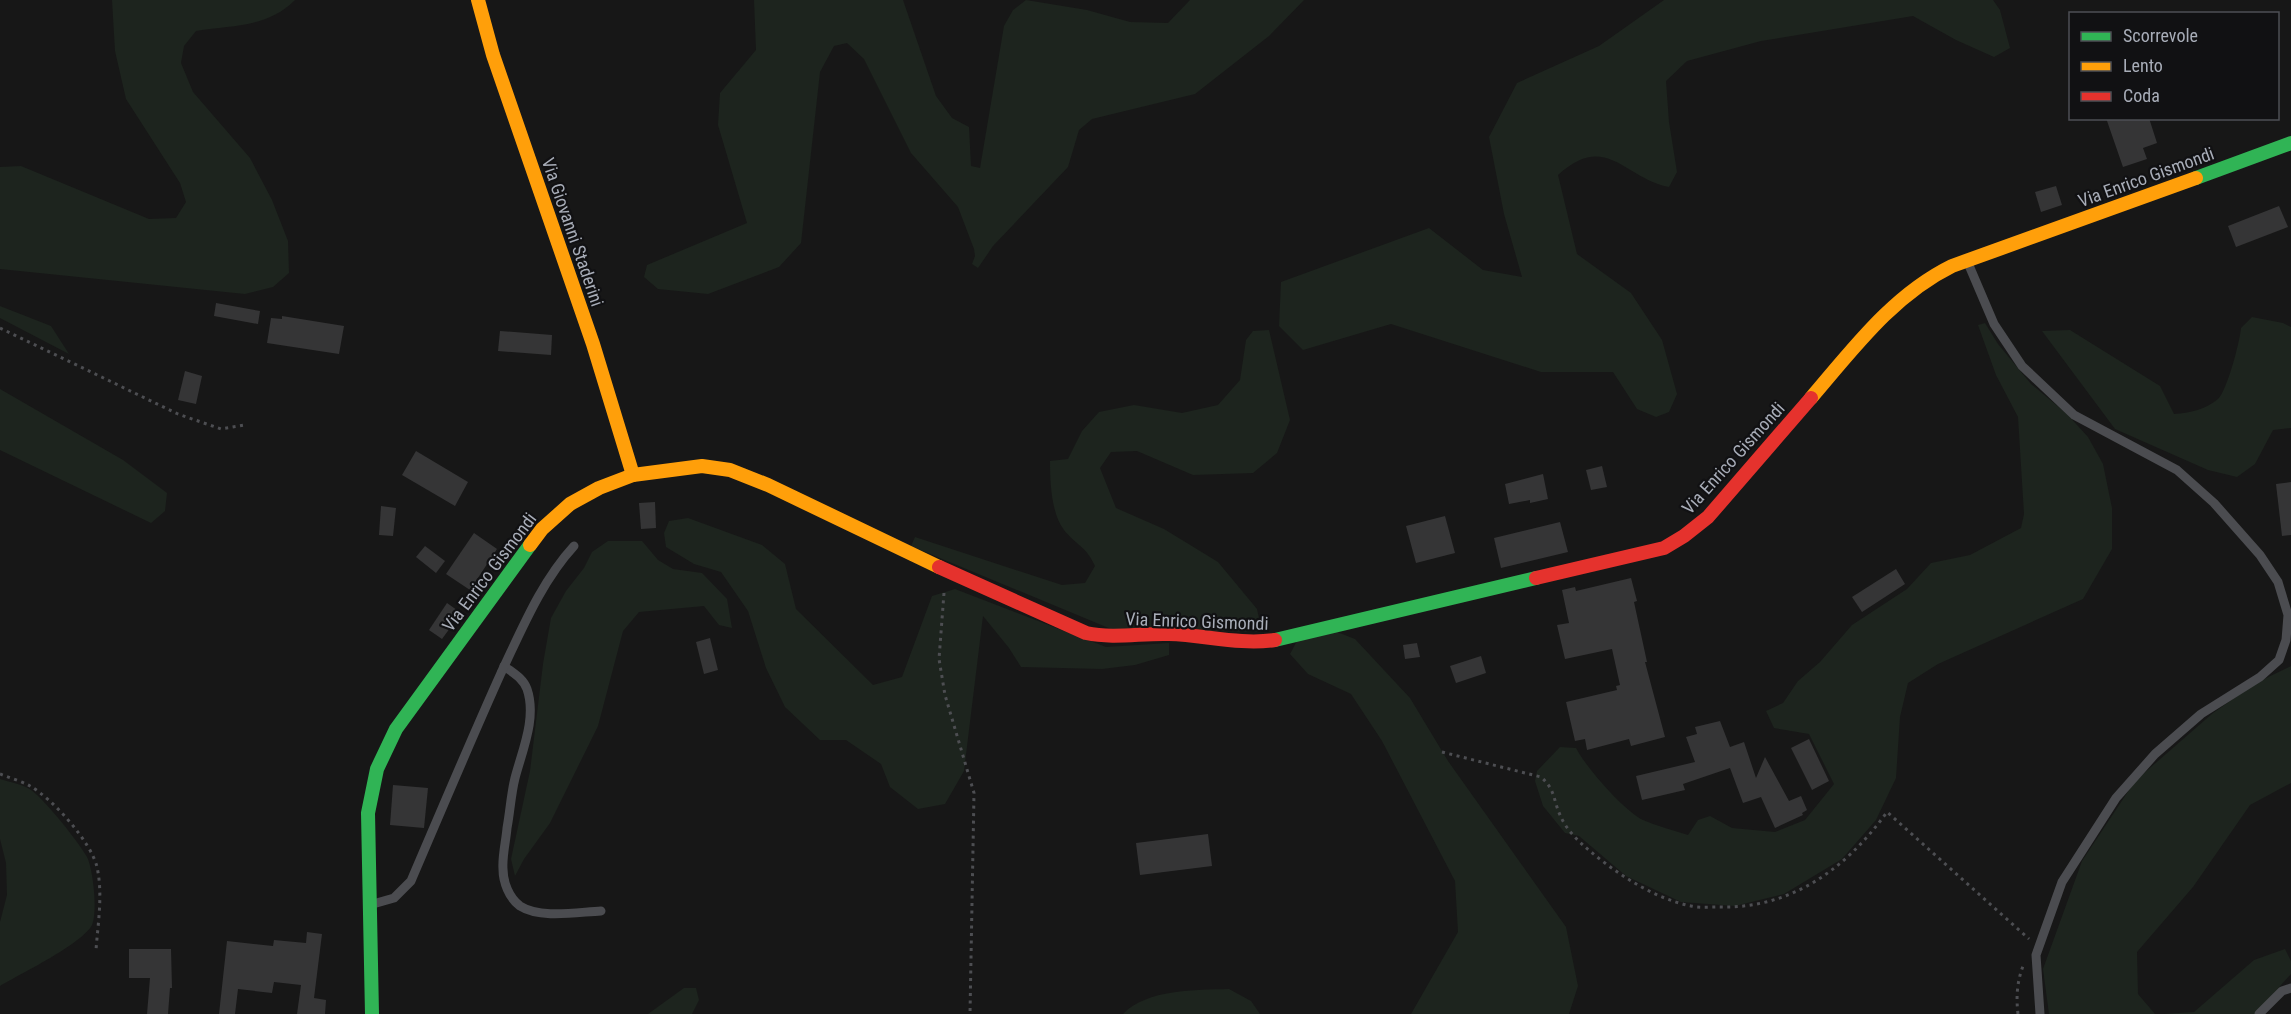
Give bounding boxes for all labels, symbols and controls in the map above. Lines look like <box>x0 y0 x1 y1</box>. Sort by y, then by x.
legend <box>2069 12 2279 120</box>
text: Scorrevole <box>2123 25 2198 46</box>
text: Lento <box>2123 55 2163 76</box>
text: Coda <box>2123 85 2160 106</box>
street label: Via Enrico Gismondi <box>2075 143 2217 211</box>
street label: Via Giovanni Staderini <box>538 155 608 309</box>
street label: Via Enrico Gismondi <box>1677 398 1789 518</box>
street label: Via Enrico Gismondi <box>438 509 540 635</box>
street label: Via Enrico Gismondi <box>1125 608 1269 634</box>

